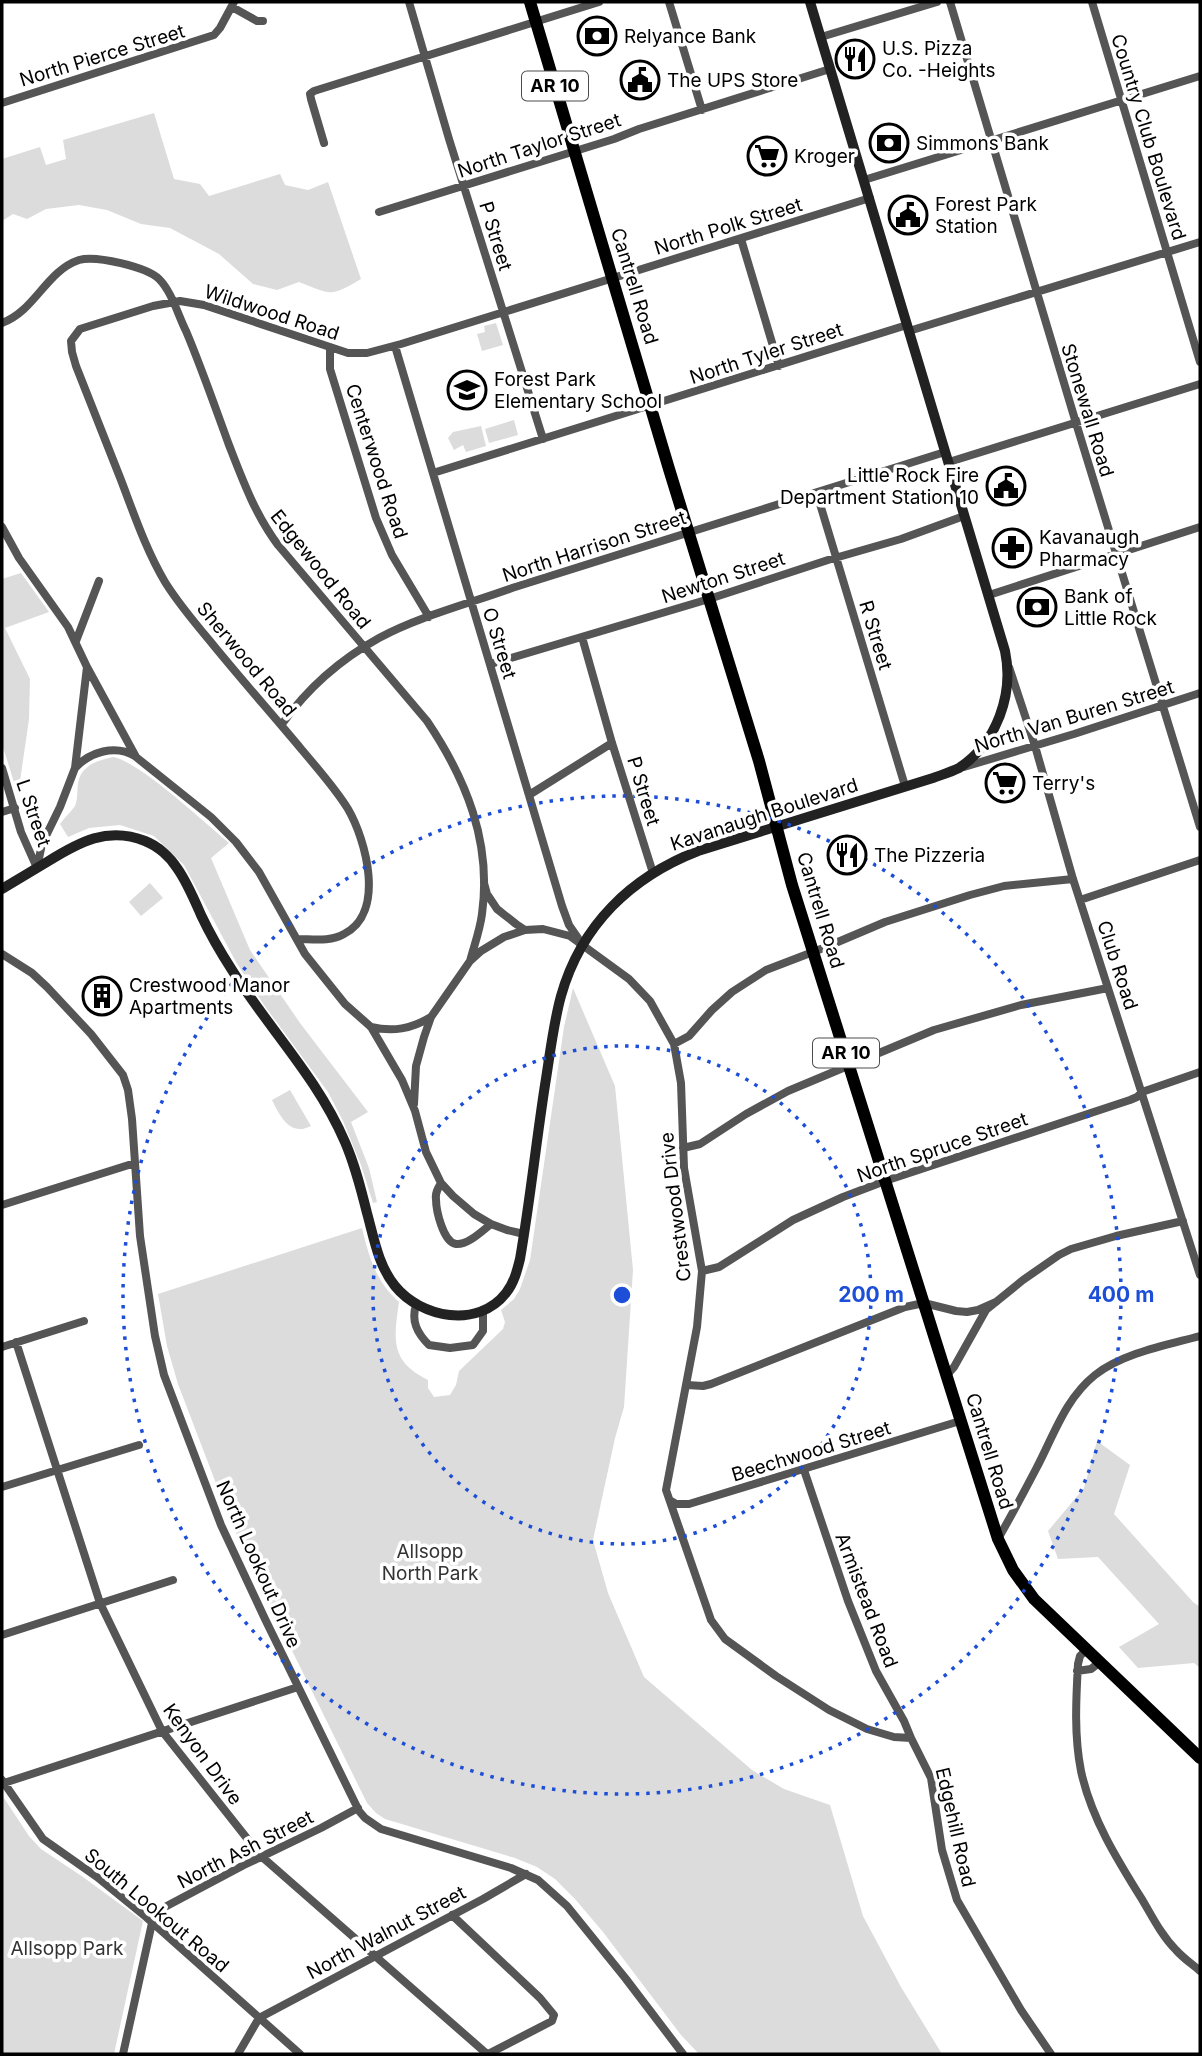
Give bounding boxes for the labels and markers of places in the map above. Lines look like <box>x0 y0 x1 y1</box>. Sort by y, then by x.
bank icon: Relyance Bank <box>576 15 618 57</box>
place label: Relyance Bank <box>624 25 757 48</box>
place label: U.S. Pizza Co. -Heights <box>882 37 996 82</box>
restaurant icon: U.S. Pizza Co. -Heights <box>834 38 876 80</box>
public building icon: The UPS Store <box>619 59 661 101</box>
place label: The UPS Store <box>667 69 798 92</box>
bank icon: Simmons Bank <box>868 122 910 164</box>
place label: Simmons Bank <box>916 132 1049 155</box>
supermarket icon: Kroger <box>746 135 788 177</box>
place label: Kroger <box>794 145 855 168</box>
place label: Forest Park Station <box>935 193 1038 238</box>
public building icon: Forest Park Station <box>887 194 929 236</box>
place label: Forest Park Elementary School <box>494 368 662 413</box>
school or university icon: Forest Park Elementary School <box>446 369 488 411</box>
place label: Little Rock Fire Department Station 10 <box>780 464 979 509</box>
public building icon: Little Rock Fire Department Station 10 <box>985 465 1027 507</box>
place label: Kavanaugh Pharmacy <box>1039 526 1139 571</box>
pharmacy icon: Kavanaugh Pharmacy <box>991 527 1033 569</box>
place label: Bank of Little Rock <box>1064 585 1158 630</box>
bank icon: Bank of Little Rock <box>1016 586 1058 628</box>
supermarket icon: Terry's <box>984 762 1026 804</box>
place label: Terry's <box>1032 772 1095 795</box>
restaurant icon: The Pizzeria <box>826 834 868 876</box>
place label: The Pizzeria <box>874 844 985 867</box>
place label: Crestwood Manor Apartments <box>129 974 290 1019</box>
building icon: Crestwood Manor Apartments <box>81 975 123 1017</box>
centre of rings <box>610 1283 634 1307</box>

